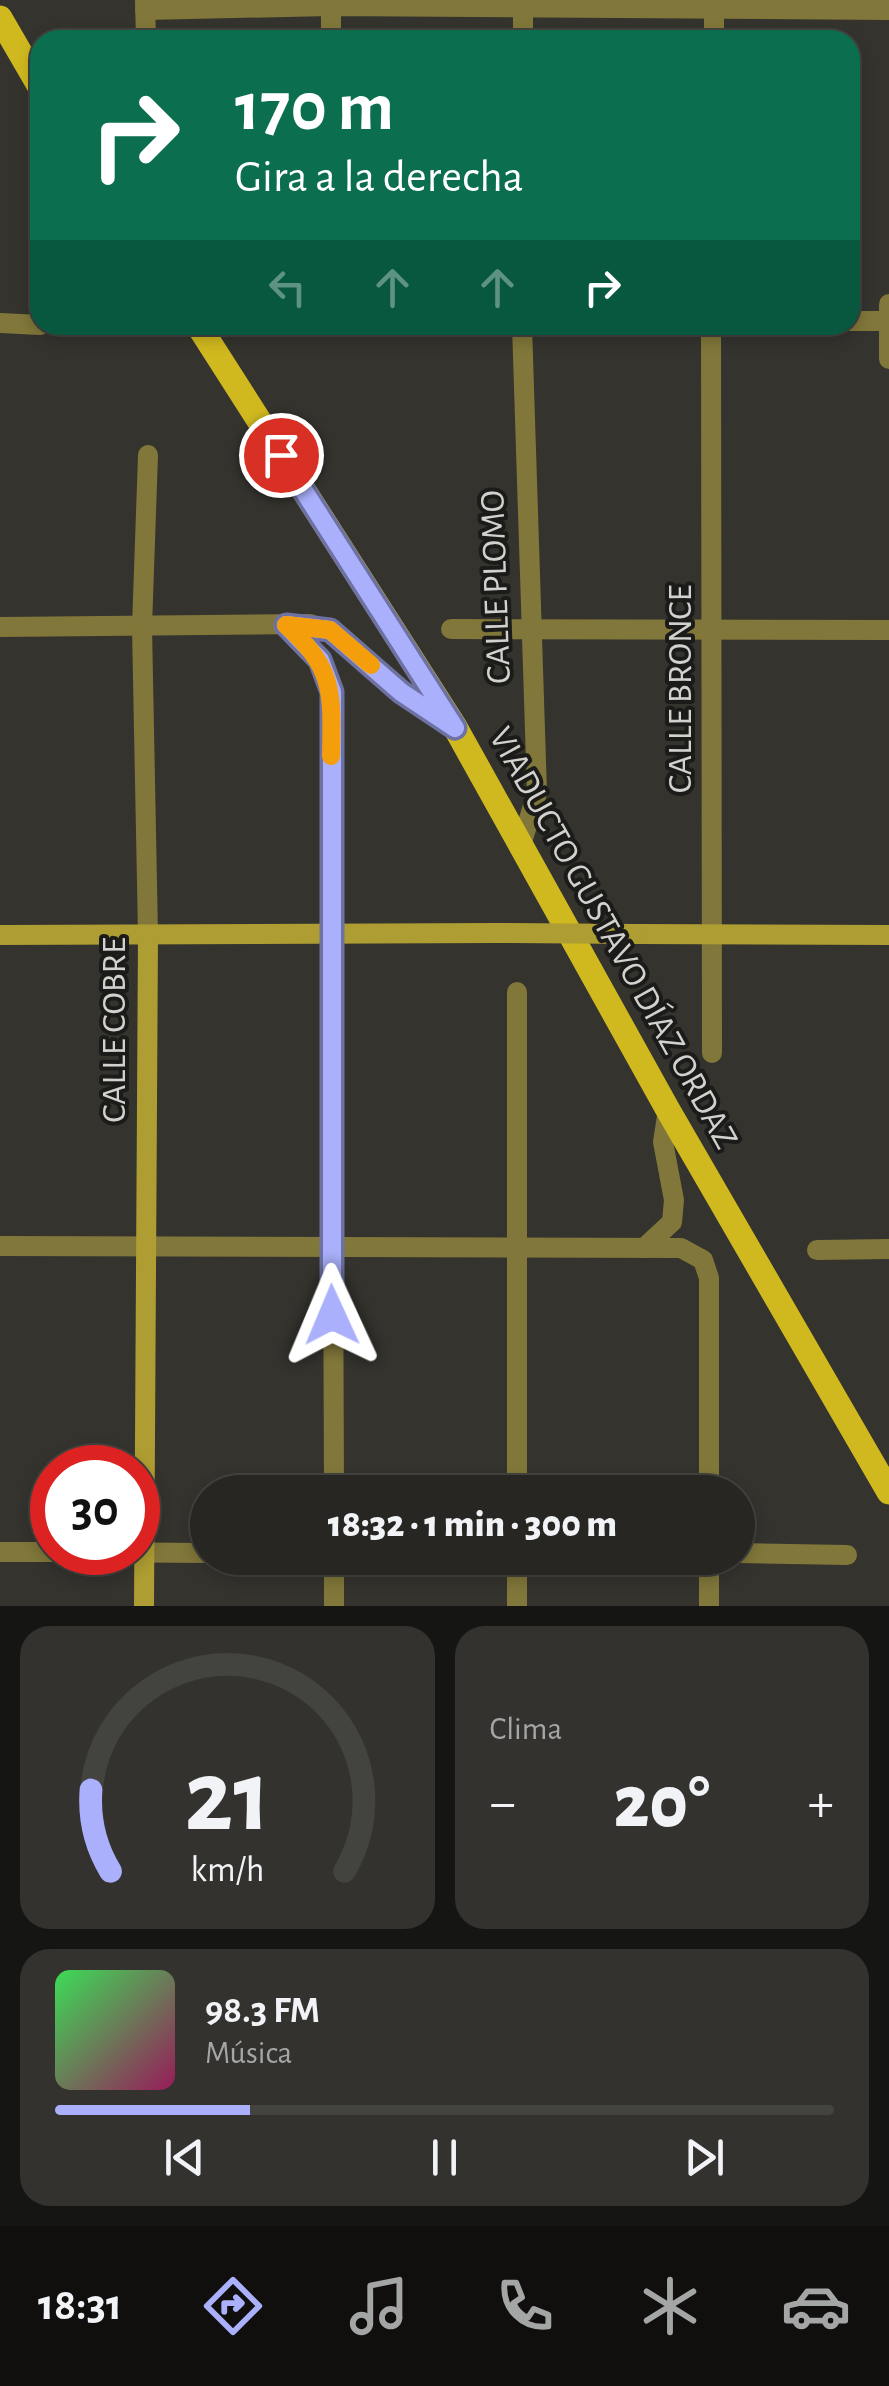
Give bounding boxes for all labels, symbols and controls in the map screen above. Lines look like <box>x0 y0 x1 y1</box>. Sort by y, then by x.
icon: right <box>70 70 200 200</box>
text: 170 m <box>235 73 394 143</box>
text: Gira a la derecha <box>235 155 524 200</box>
icon: left <box>260 260 315 315</box>
icon: ahead <box>365 260 420 315</box>
icon: ahead <box>470 260 525 315</box>
icon: right <box>575 260 630 315</box>
pin <box>239 413 324 498</box>
icon: arrive <box>254 428 309 483</box>
street label: CALLE PLOMO <box>475 490 517 684</box>
street label: CALLE BRONCE <box>663 585 698 793</box>
street label: VIADUCTO GUSTAVO DÍAZ ORDAZ <box>482 721 745 1154</box>
street label: CALLE COBRE <box>97 937 132 1123</box>
position arrow <box>280 1263 384 1367</box>
speed limit sign: 30 <box>30 1445 160 1575</box>
text: 18:32 · 1 min · 300 m <box>328 1506 617 1544</box>
text: Clima <box>490 1713 562 1745</box>
text: 21 <box>184 1746 270 1850</box>
text: 20° <box>613 1766 710 1841</box>
text: − <box>490 1776 516 1831</box>
text: + <box>808 1776 834 1831</box>
text: km/h <box>190 1852 264 1888</box>
text: 98.3 FM <box>205 1992 320 2030</box>
text: Música <box>205 2037 292 2069</box>
icon: previous <box>157 2130 212 2185</box>
icon: pause <box>417 2130 472 2185</box>
icon: next <box>677 2130 732 2185</box>
icon: directions <box>198 2271 268 2341</box>
icon: music <box>344 2271 414 2341</box>
icon: phone <box>490 2271 560 2341</box>
icon: climate <box>635 2271 705 2341</box>
icon: car <box>781 2271 851 2341</box>
text: 18:31 <box>38 2283 122 2328</box>

